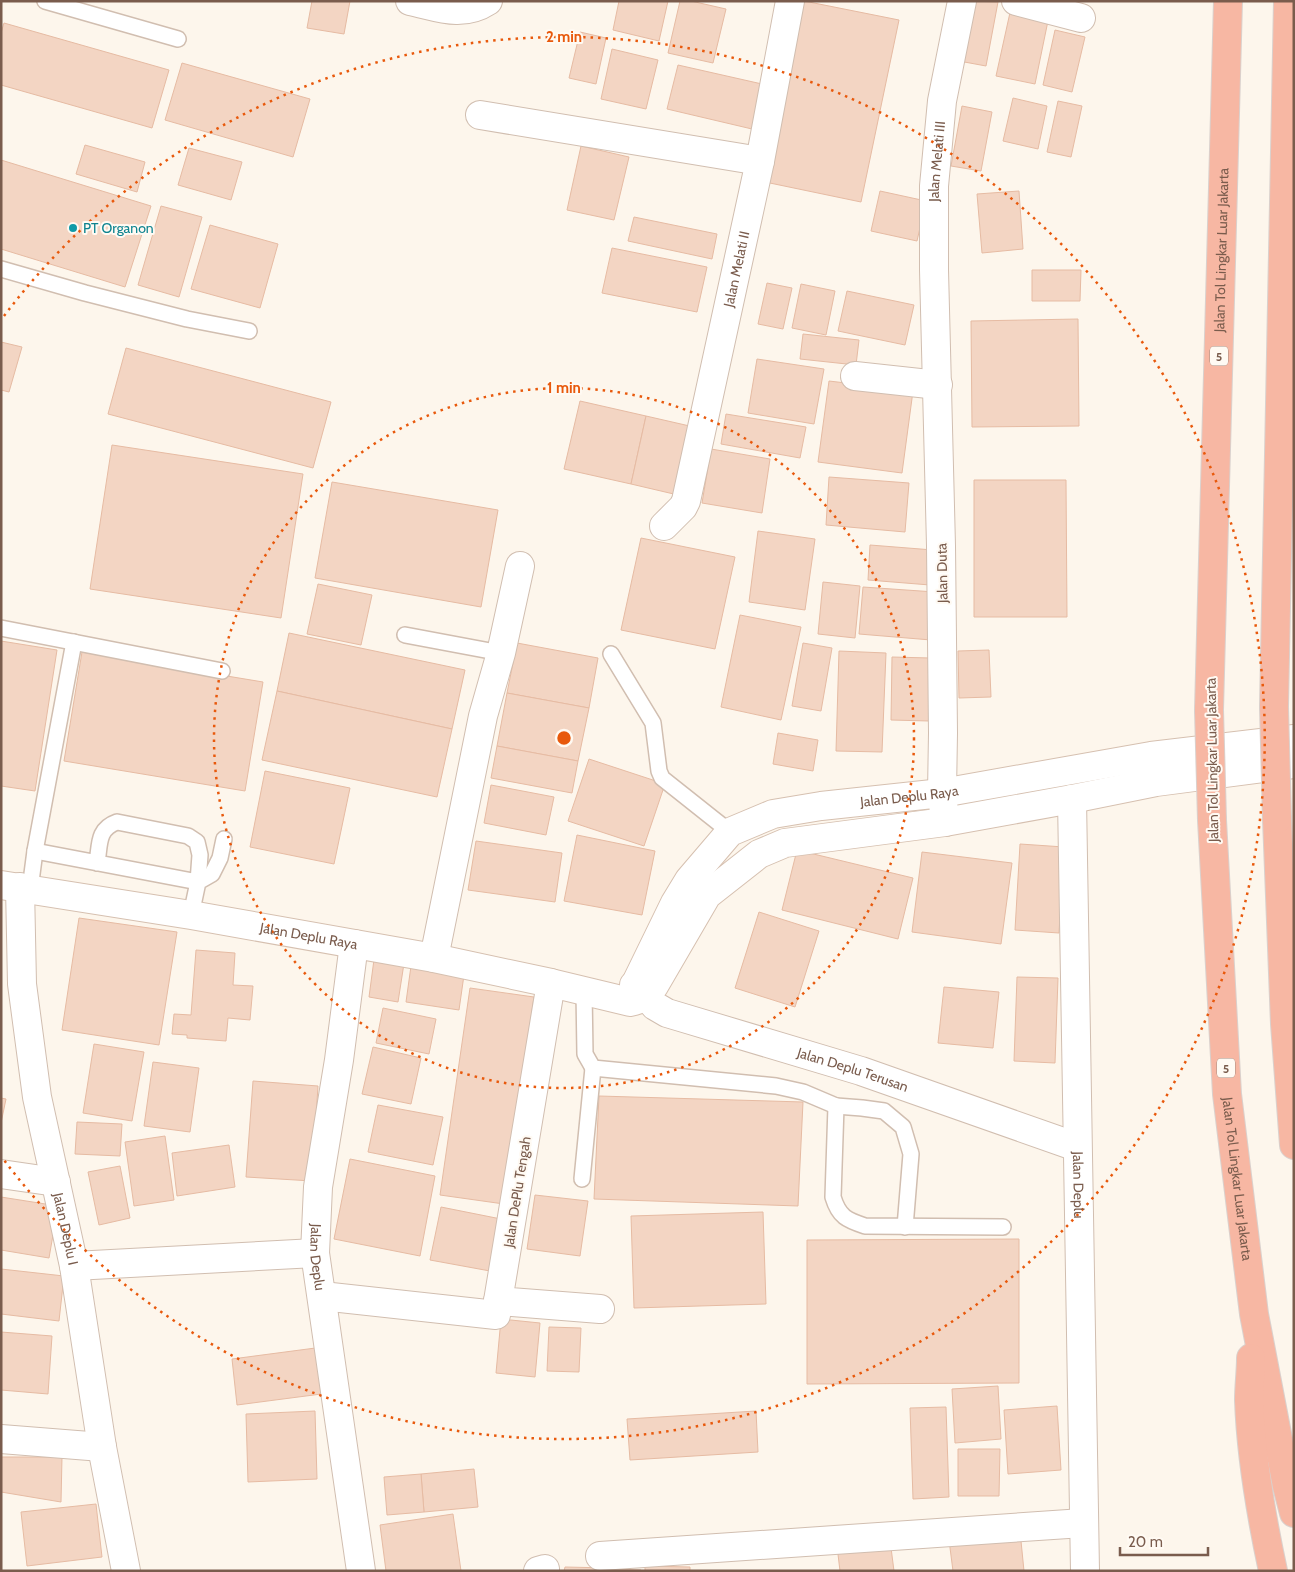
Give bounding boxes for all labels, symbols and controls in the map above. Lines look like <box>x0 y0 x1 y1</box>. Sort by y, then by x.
text: 2 min <box>546 28 582 46</box>
street label: Jalan Melati III <box>925 120 949 203</box>
street label: Jalan Tol Lingkar Luar Jakarta <box>1210 167 1233 334</box>
place label: PT Organon <box>83 219 154 237</box>
marker: PT Organon <box>67 222 79 234</box>
street label: Jalan Melati II <box>719 229 754 310</box>
road number: 5 <box>1210 346 1228 366</box>
text: 1 min <box>547 379 581 397</box>
street label: Jalan Duta <box>932 543 952 604</box>
street label: Jalan Tol Lingkar Luar Jakarta <box>1202 677 1222 843</box>
centre of rings <box>555 729 573 747</box>
street label: Jalan Deplu Raya <box>858 781 960 811</box>
street label: Jalan Deplu Raya <box>258 918 359 953</box>
street label: Jalan Deplu Terusan <box>794 1043 911 1096</box>
road number: 5 <box>1217 1058 1235 1078</box>
street label: Jalan Tol Lingkar Luar Jakarta <box>1218 1095 1256 1262</box>
street label: Jalan DePlu Tengah <box>499 1135 535 1250</box>
street label: Jalan Deplu <box>1069 1150 1088 1219</box>
street label: Jalan Deplu I <box>49 1190 83 1267</box>
street label: Jalan Deplu <box>306 1222 329 1292</box>
scale bar <box>1120 1524 1208 1556</box>
text: 20 m <box>1128 1533 1163 1551</box>

